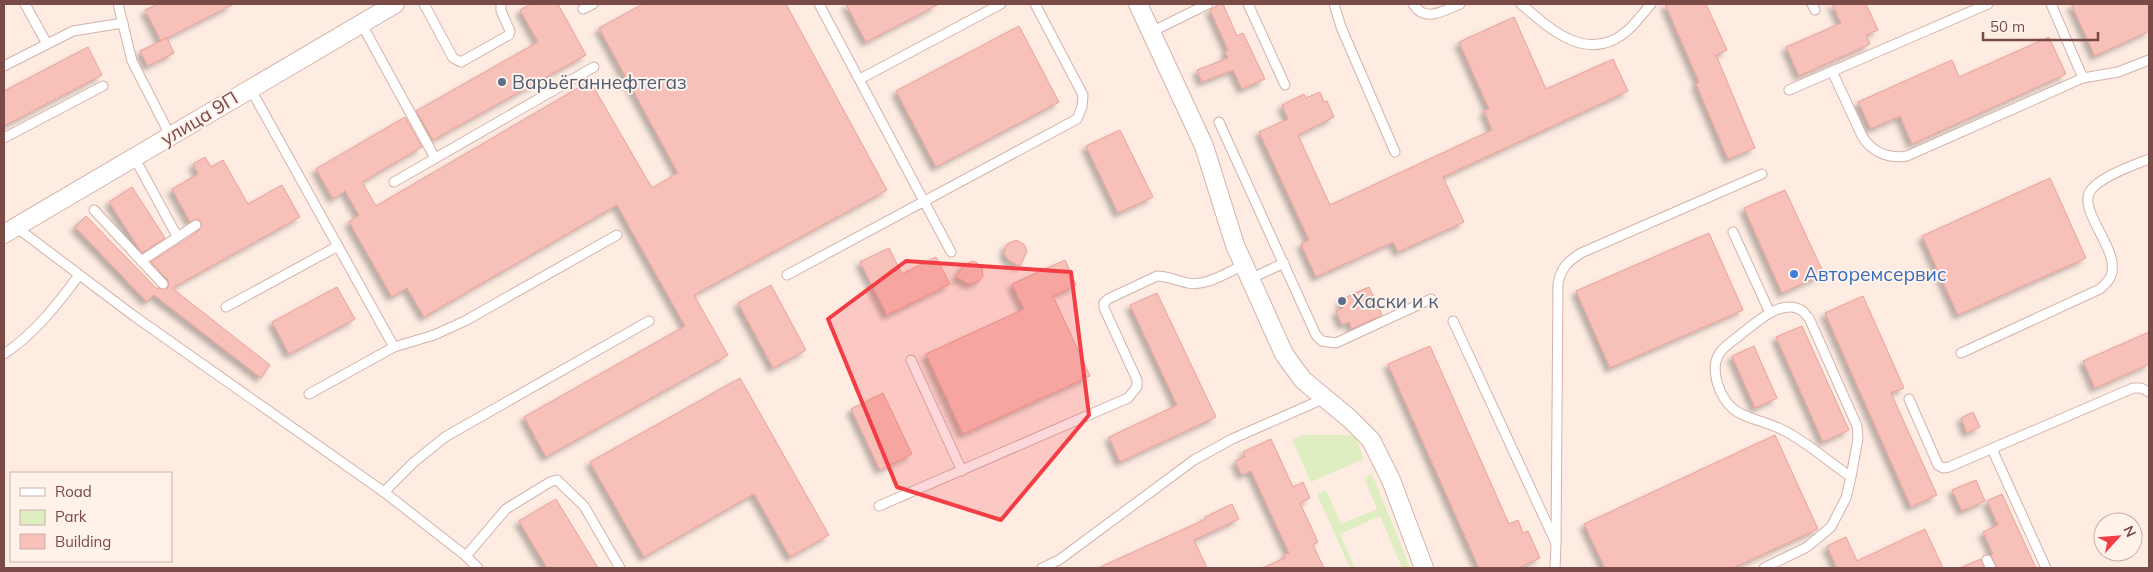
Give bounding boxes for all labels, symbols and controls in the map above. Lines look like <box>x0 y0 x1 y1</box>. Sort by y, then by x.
scale bar <box>1983 10 2098 42</box>
text: 50 m <box>1990 17 2025 36</box>
place label: Варьёганнефтегаз <box>512 70 687 94</box>
marker: Варьёганнефтегаз <box>496 76 508 88</box>
street label: улица 9П <box>156 85 242 151</box>
place label: Авторемсервис <box>1804 262 1947 286</box>
marker: Авторемсервис <box>1788 268 1800 280</box>
place label: Хаски и к <box>1352 289 1439 313</box>
marker: Хаски и к <box>1336 295 1348 307</box>
legend <box>10 472 172 562</box>
text: Road <box>55 482 92 501</box>
text: Park <box>55 507 87 526</box>
north arrow <box>2093 512 2143 562</box>
text: N <box>2119 523 2140 540</box>
text: Building <box>55 532 111 551</box>

